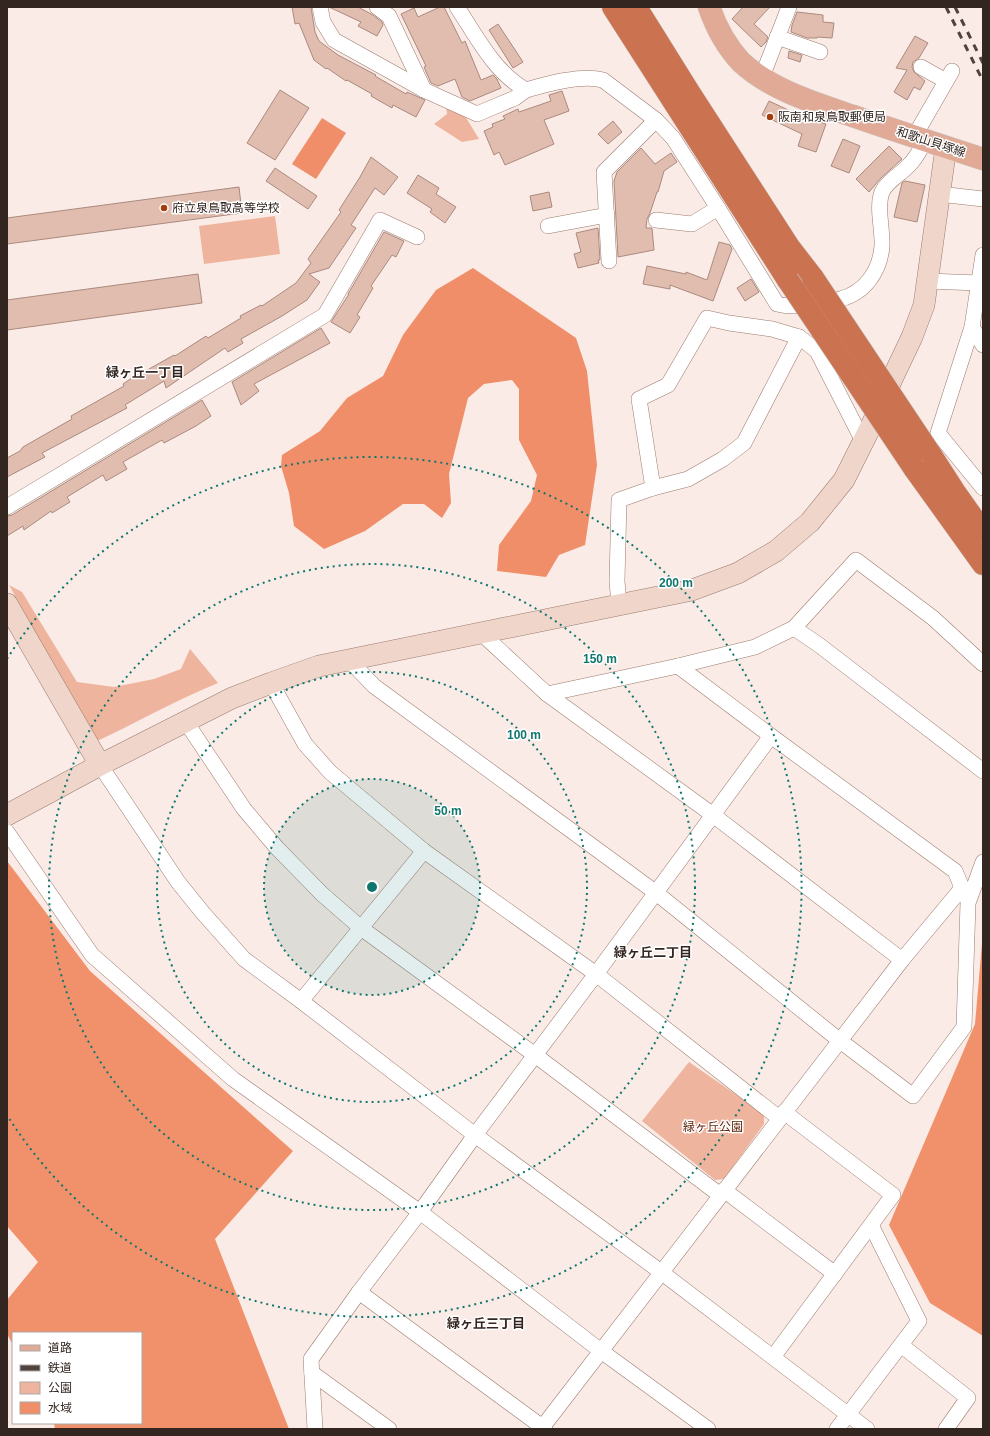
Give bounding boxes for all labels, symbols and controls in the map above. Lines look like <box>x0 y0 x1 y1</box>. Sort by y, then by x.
place label: 阪南和泉鳥取郵便局 <box>778 110 886 124</box>
marker: 阪南和泉鳥取郵便局 <box>765 112 775 122</box>
street label: 和歌山貝塚線 <box>895 124 967 160</box>
place label: 府立泉鳥取高等学校 <box>172 201 280 215</box>
marker: 府立泉鳥取高等学校 <box>159 203 169 213</box>
district label: 緑ヶ丘一丁目 <box>105 365 184 380</box>
text: 200 m <box>659 576 693 590</box>
text: 150 m <box>583 652 617 666</box>
text: 100 m <box>507 728 541 742</box>
text: 50 m <box>434 804 462 818</box>
centre of rings <box>365 880 379 894</box>
district label: 緑ヶ丘二丁目 <box>613 945 692 960</box>
park label: 緑ヶ丘公園 <box>683 1120 743 1134</box>
district label: 緑ヶ丘三丁目 <box>446 1316 525 1331</box>
legend <box>12 1332 142 1424</box>
text: 道路 <box>48 1341 72 1355</box>
text: 鉄道 <box>48 1361 72 1375</box>
text: 公園 <box>48 1381 72 1395</box>
text: 水域 <box>48 1401 72 1415</box>

